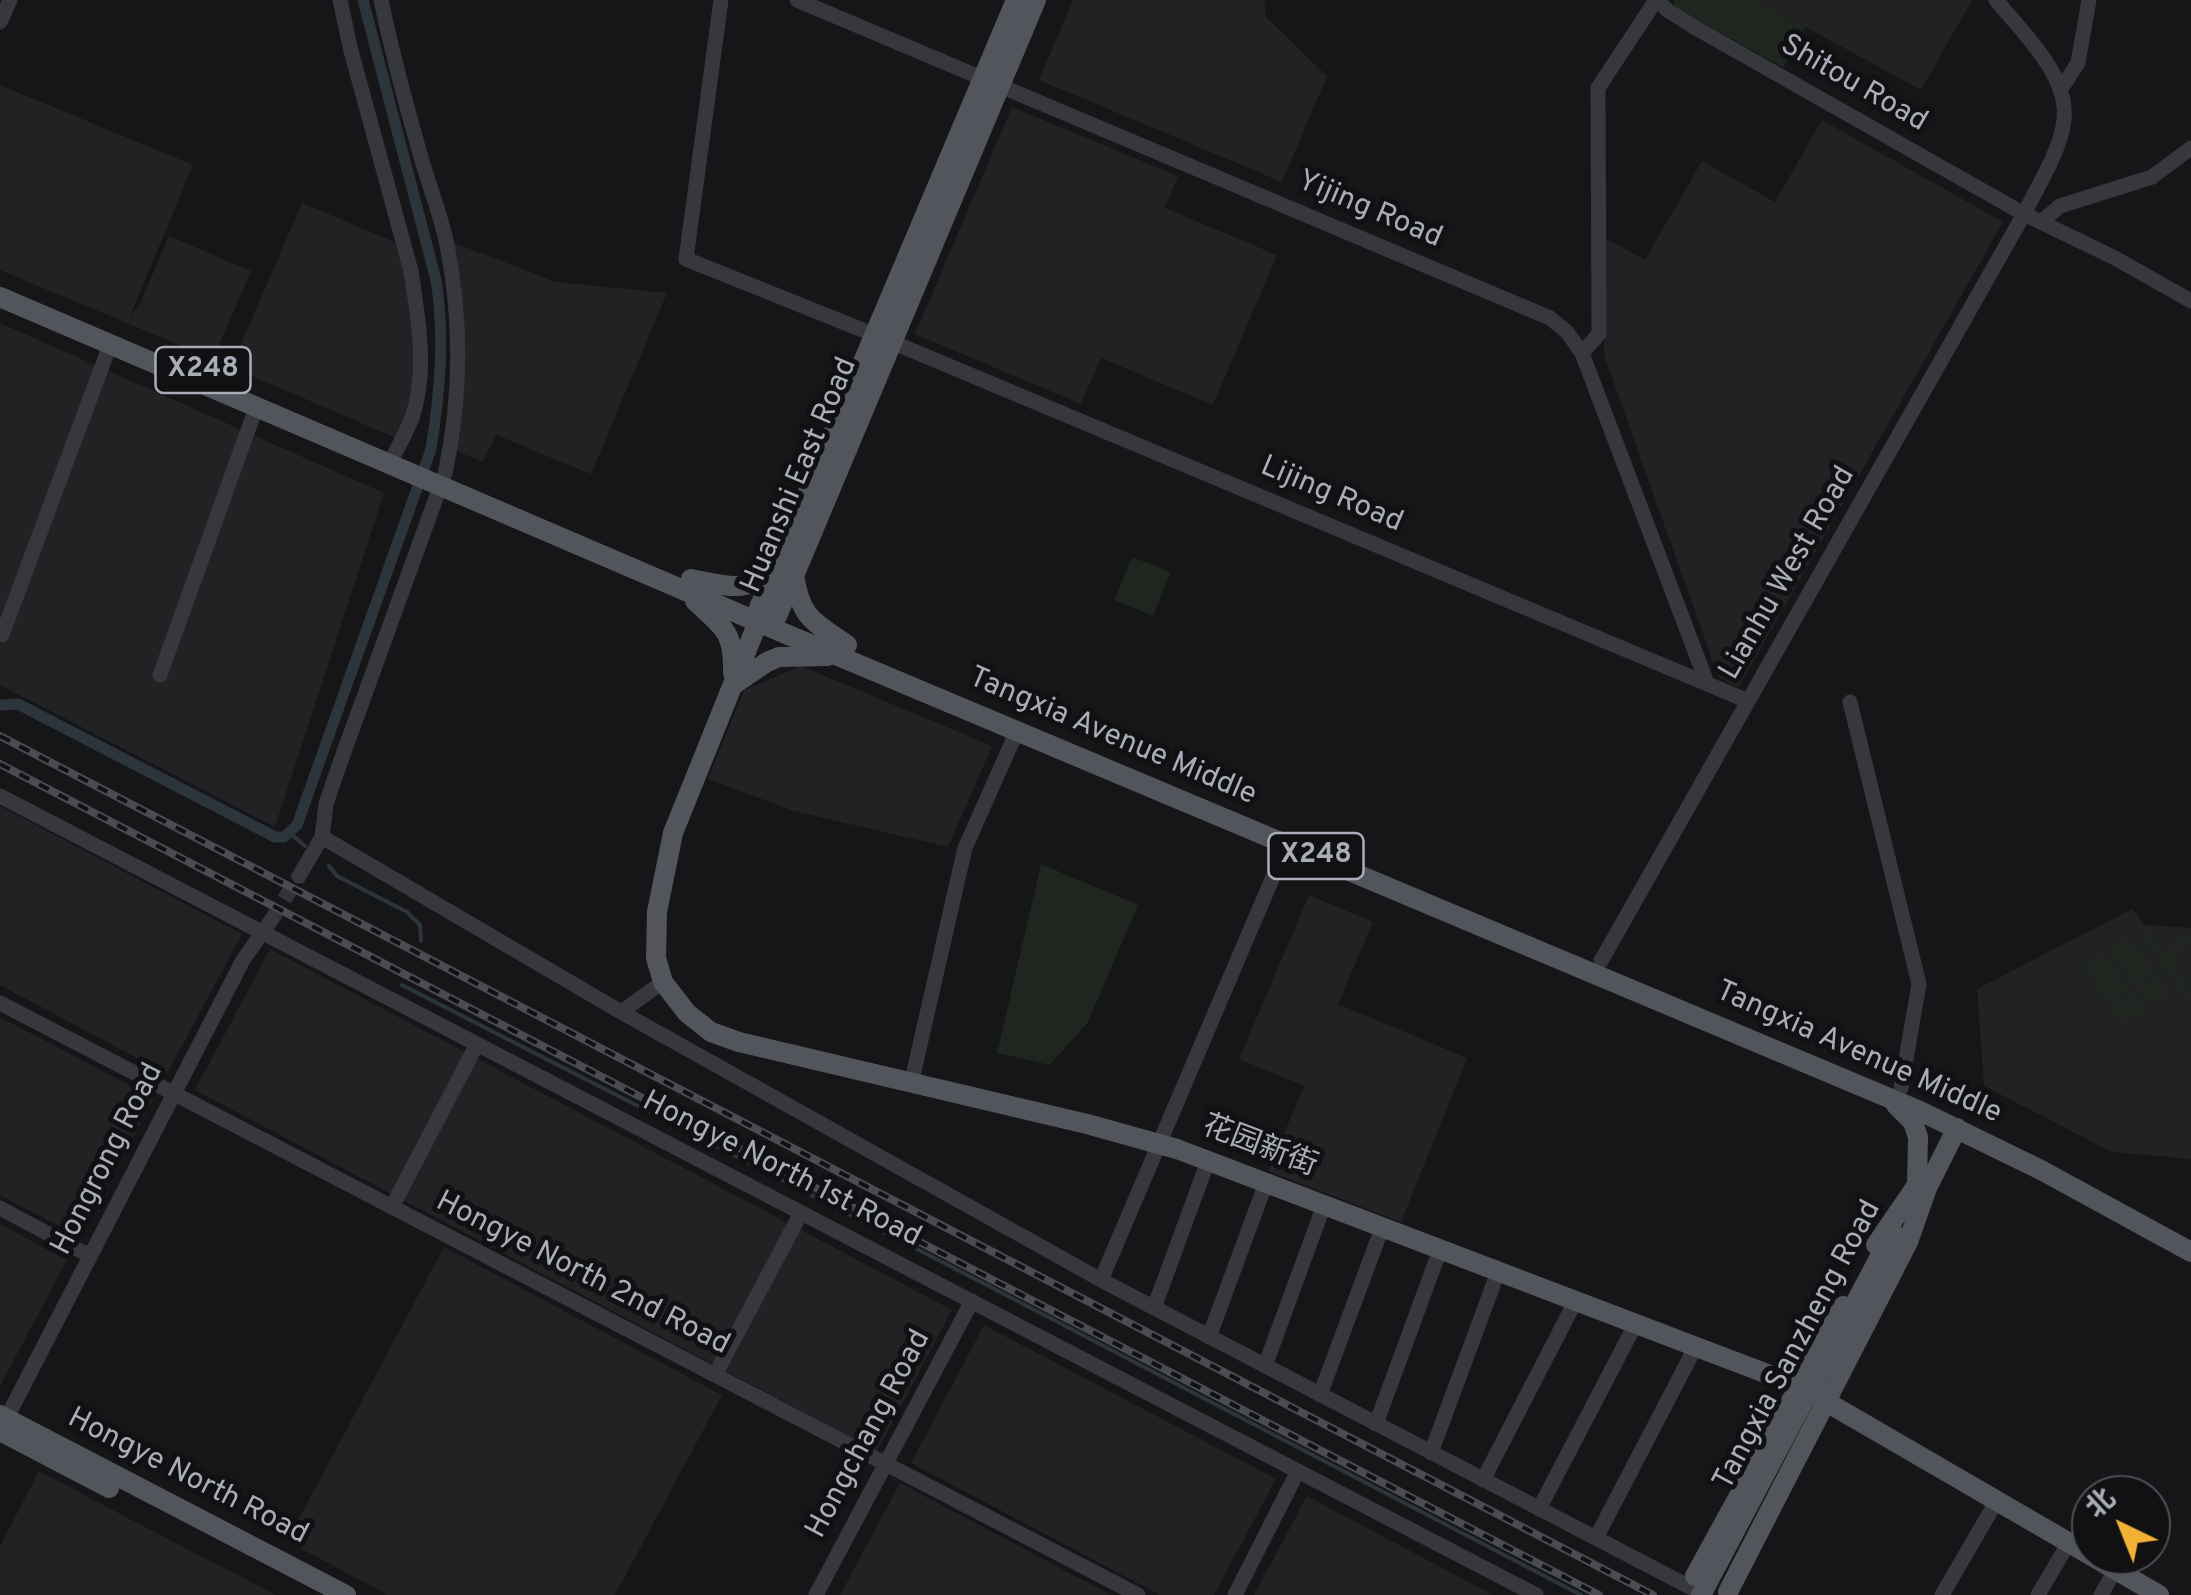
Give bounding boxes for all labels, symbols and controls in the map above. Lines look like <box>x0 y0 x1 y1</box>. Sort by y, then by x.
street label: Shitou Road <box>1773 28 1933 142</box>
street label: Yijing Road <box>1291 164 1447 258</box>
road number: X248 <box>156 347 250 393</box>
street label: Huanshi East Road <box>735 353 867 599</box>
street label: Lijing Road <box>1254 450 1408 542</box>
street label: Lianhu West Road <box>1713 461 1865 687</box>
street label: Tangxia Avenue Middle <box>963 661 1261 815</box>
road number: X248 <box>1268 833 1364 879</box>
street label: Tangxia Avenue Middle <box>1710 975 2006 1133</box>
street label: Hongrong Road <box>45 1058 173 1262</box>
street label: Hongye North 1st Road <box>636 1085 926 1257</box>
street label: 花园新街 <box>1197 1110 1321 1186</box>
street label: Hongye North 2nd Road <box>429 1185 735 1365</box>
street label: Tangxia Sanzheng Road <box>1707 1195 1891 1497</box>
street label: Hongchang Road <box>800 1325 940 1545</box>
street label: Hongye North Road <box>61 1402 313 1554</box>
north arrow <box>2071 1475 2171 1575</box>
text: 北 <box>2079 1482 2124 1527</box>

